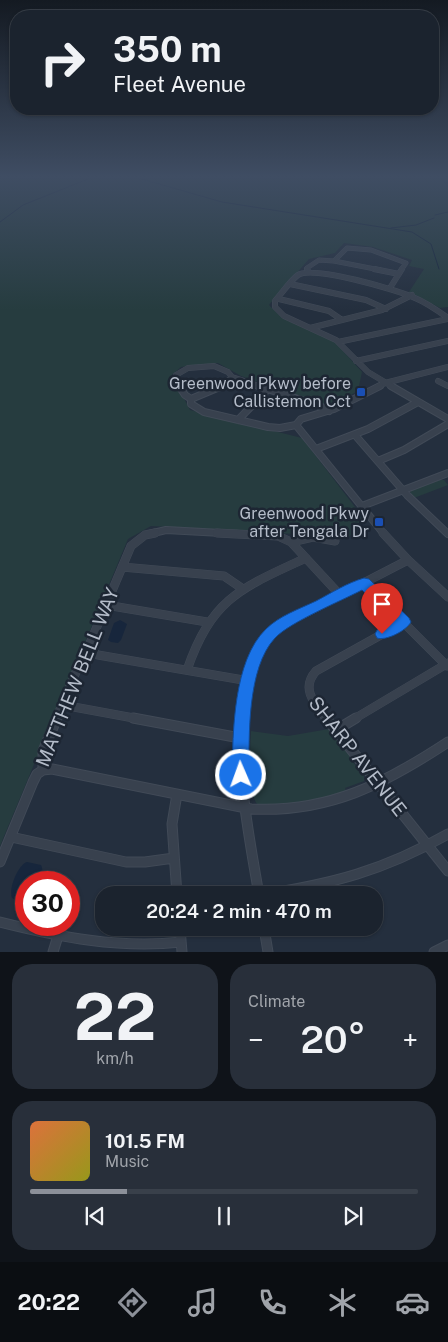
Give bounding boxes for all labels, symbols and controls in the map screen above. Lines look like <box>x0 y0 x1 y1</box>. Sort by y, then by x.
text: 350 m <box>113 29 222 70</box>
icon: right <box>30 30 95 95</box>
text: Fleet Avenue <box>113 71 246 97</box>
place label: Greenwood Pkwy before Callistemon Cct <box>169 374 351 411</box>
marker: Greenwood Pkwy before Callistemon Cct <box>355 386 367 398</box>
place label: Greenwood Pkwy after Tengala Dr <box>240 504 369 541</box>
marker: Greenwood Pkwy after Tengala Dr <box>373 516 385 528</box>
pin <box>361 583 403 634</box>
street label: MATTHEW BELL WAY <box>31 584 123 770</box>
icon: arrive <box>368 590 396 618</box>
street label: SHARP AVENUE <box>305 692 411 820</box>
position arrow <box>214 748 266 800</box>
speed limit sign: 30 <box>15 871 80 936</box>
text: 20:24 · 2 min · 470 m <box>146 900 332 922</box>
text: 22 <box>74 978 156 1055</box>
text: Climate <box>248 992 305 1011</box>
text: 20° <box>300 1017 366 1062</box>
text: − <box>248 1023 264 1056</box>
text: + <box>402 1023 418 1056</box>
text: km/h <box>96 1049 134 1068</box>
text: 101.5 FM <box>105 1130 185 1152</box>
text: Music <box>105 1152 149 1171</box>
icon: previous <box>81 1202 109 1230</box>
icon: pause <box>210 1202 238 1230</box>
icon: next <box>339 1202 367 1230</box>
icon: directions <box>115 1285 150 1320</box>
icon: music <box>185 1285 220 1320</box>
icon: phone <box>255 1285 290 1320</box>
icon: climate <box>325 1285 360 1320</box>
icon: car <box>395 1285 430 1320</box>
text: 20:22 <box>18 1289 80 1315</box>

